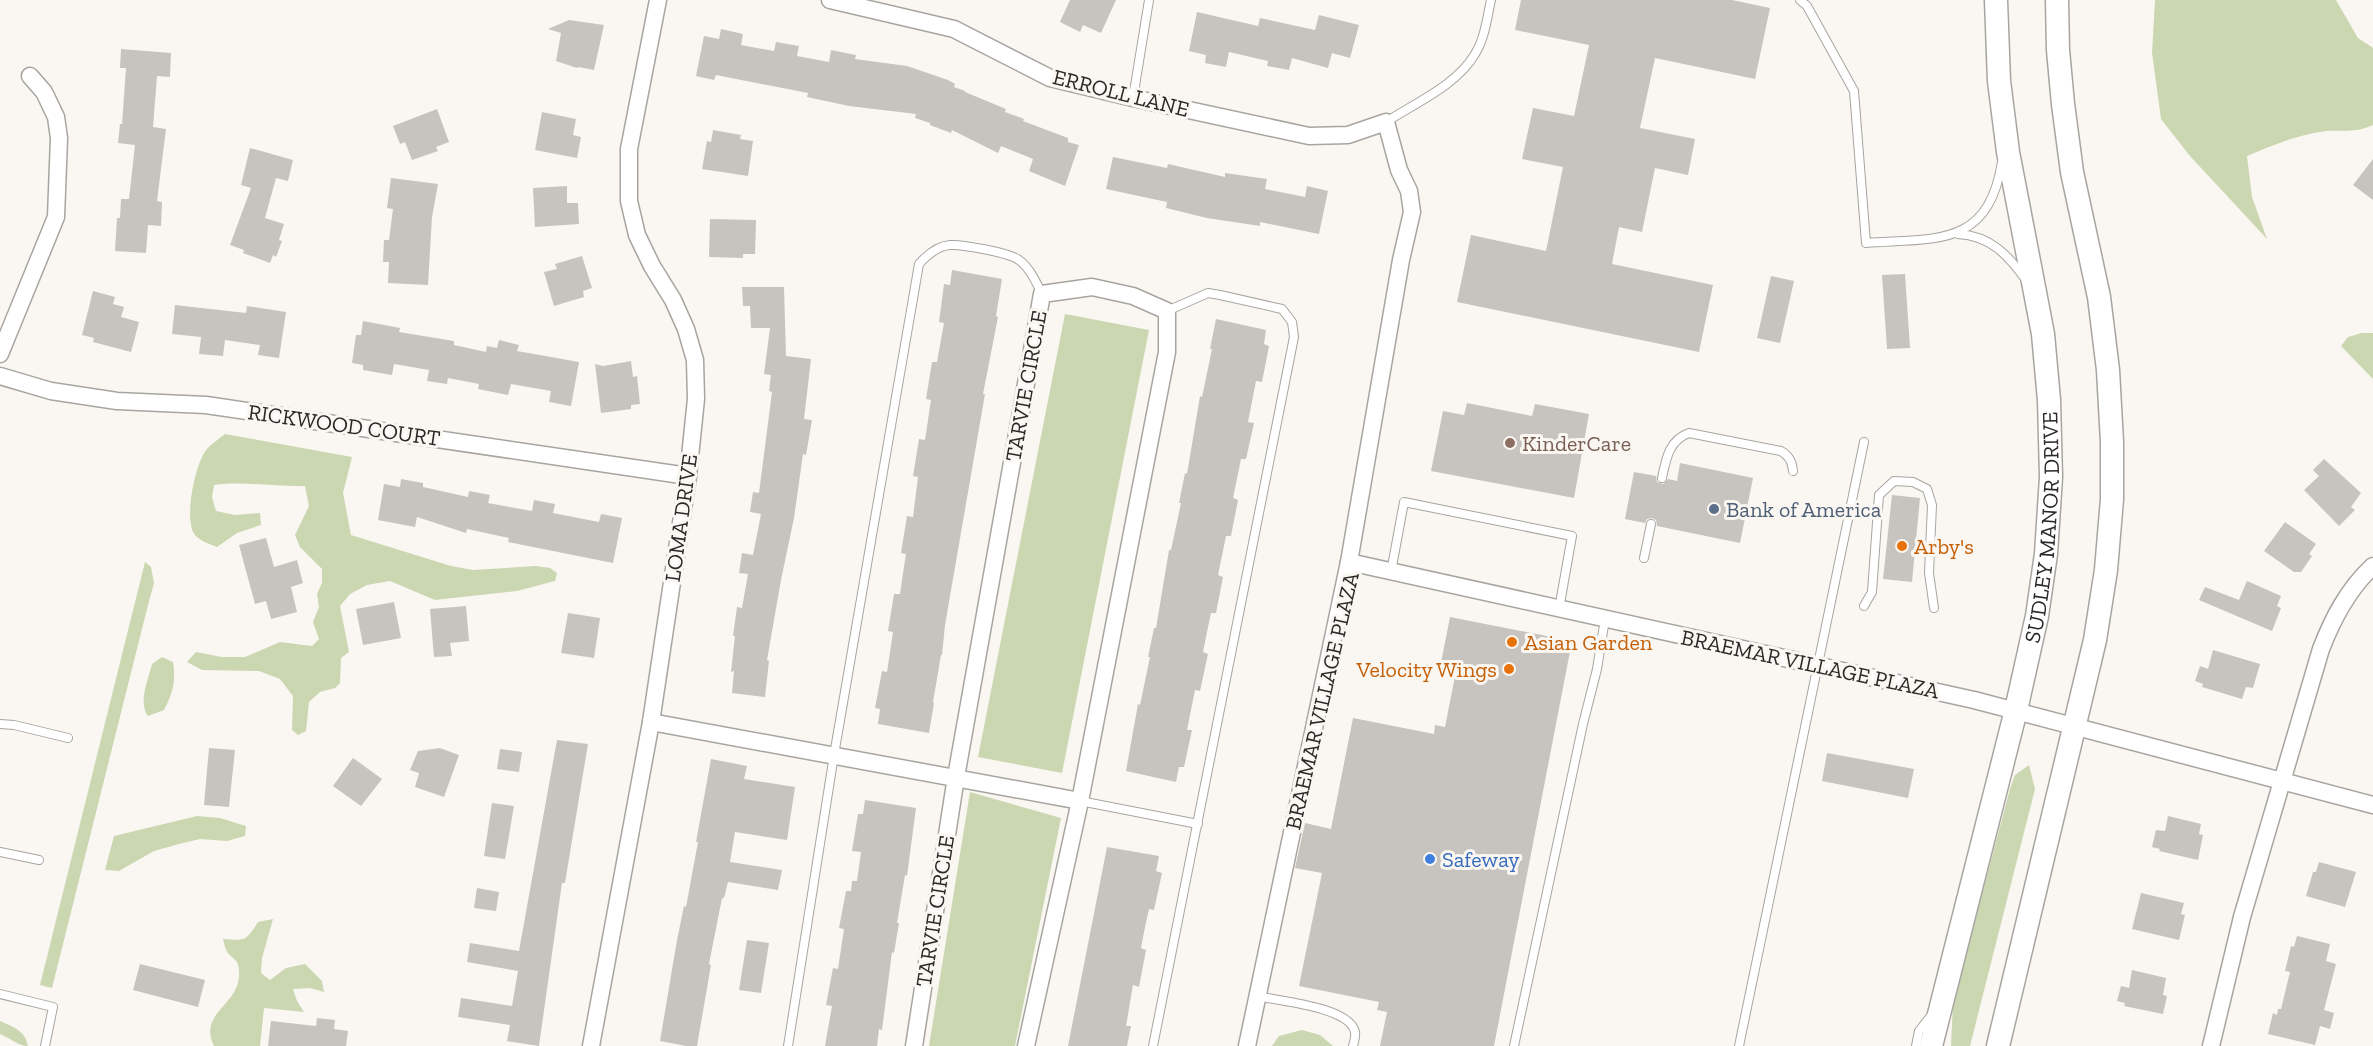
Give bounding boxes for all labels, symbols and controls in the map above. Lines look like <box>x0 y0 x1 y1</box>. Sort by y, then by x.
street label: ERROLL LANE <box>1050 63 1192 123</box>
street label: TARVIE CIRCLE <box>999 308 1053 464</box>
street label: RICKWOOD COURT <box>246 398 442 452</box>
street label: SUDLEY MANOR DRIVE <box>2018 411 2065 646</box>
place label: KinderCare <box>1522 430 1631 457</box>
marker: KinderCare <box>1503 436 1517 450</box>
street label: LOMA DRIVE <box>659 452 703 584</box>
place label: Bank of America <box>1726 496 1882 523</box>
marker: Bank of America <box>1707 502 1721 516</box>
place label: Arby's <box>1914 533 1974 560</box>
marker: Arby's <box>1895 539 1909 553</box>
street label: BRAEMAR VILLAGE PLAZA <box>1279 569 1365 832</box>
street label: BRAEMAR VILLAGE PLAZA <box>1678 623 1942 705</box>
place label: Asian Garden <box>1524 629 1653 656</box>
marker: Asian Garden <box>1505 635 1519 649</box>
place label: Velocity Wings <box>1356 656 1497 683</box>
marker: Velocity Wings <box>1502 662 1516 676</box>
street label: TARVIE CIRCLE <box>910 833 960 989</box>
place label: Safeway <box>1442 846 1520 873</box>
marker: Safeway <box>1423 852 1437 866</box>

